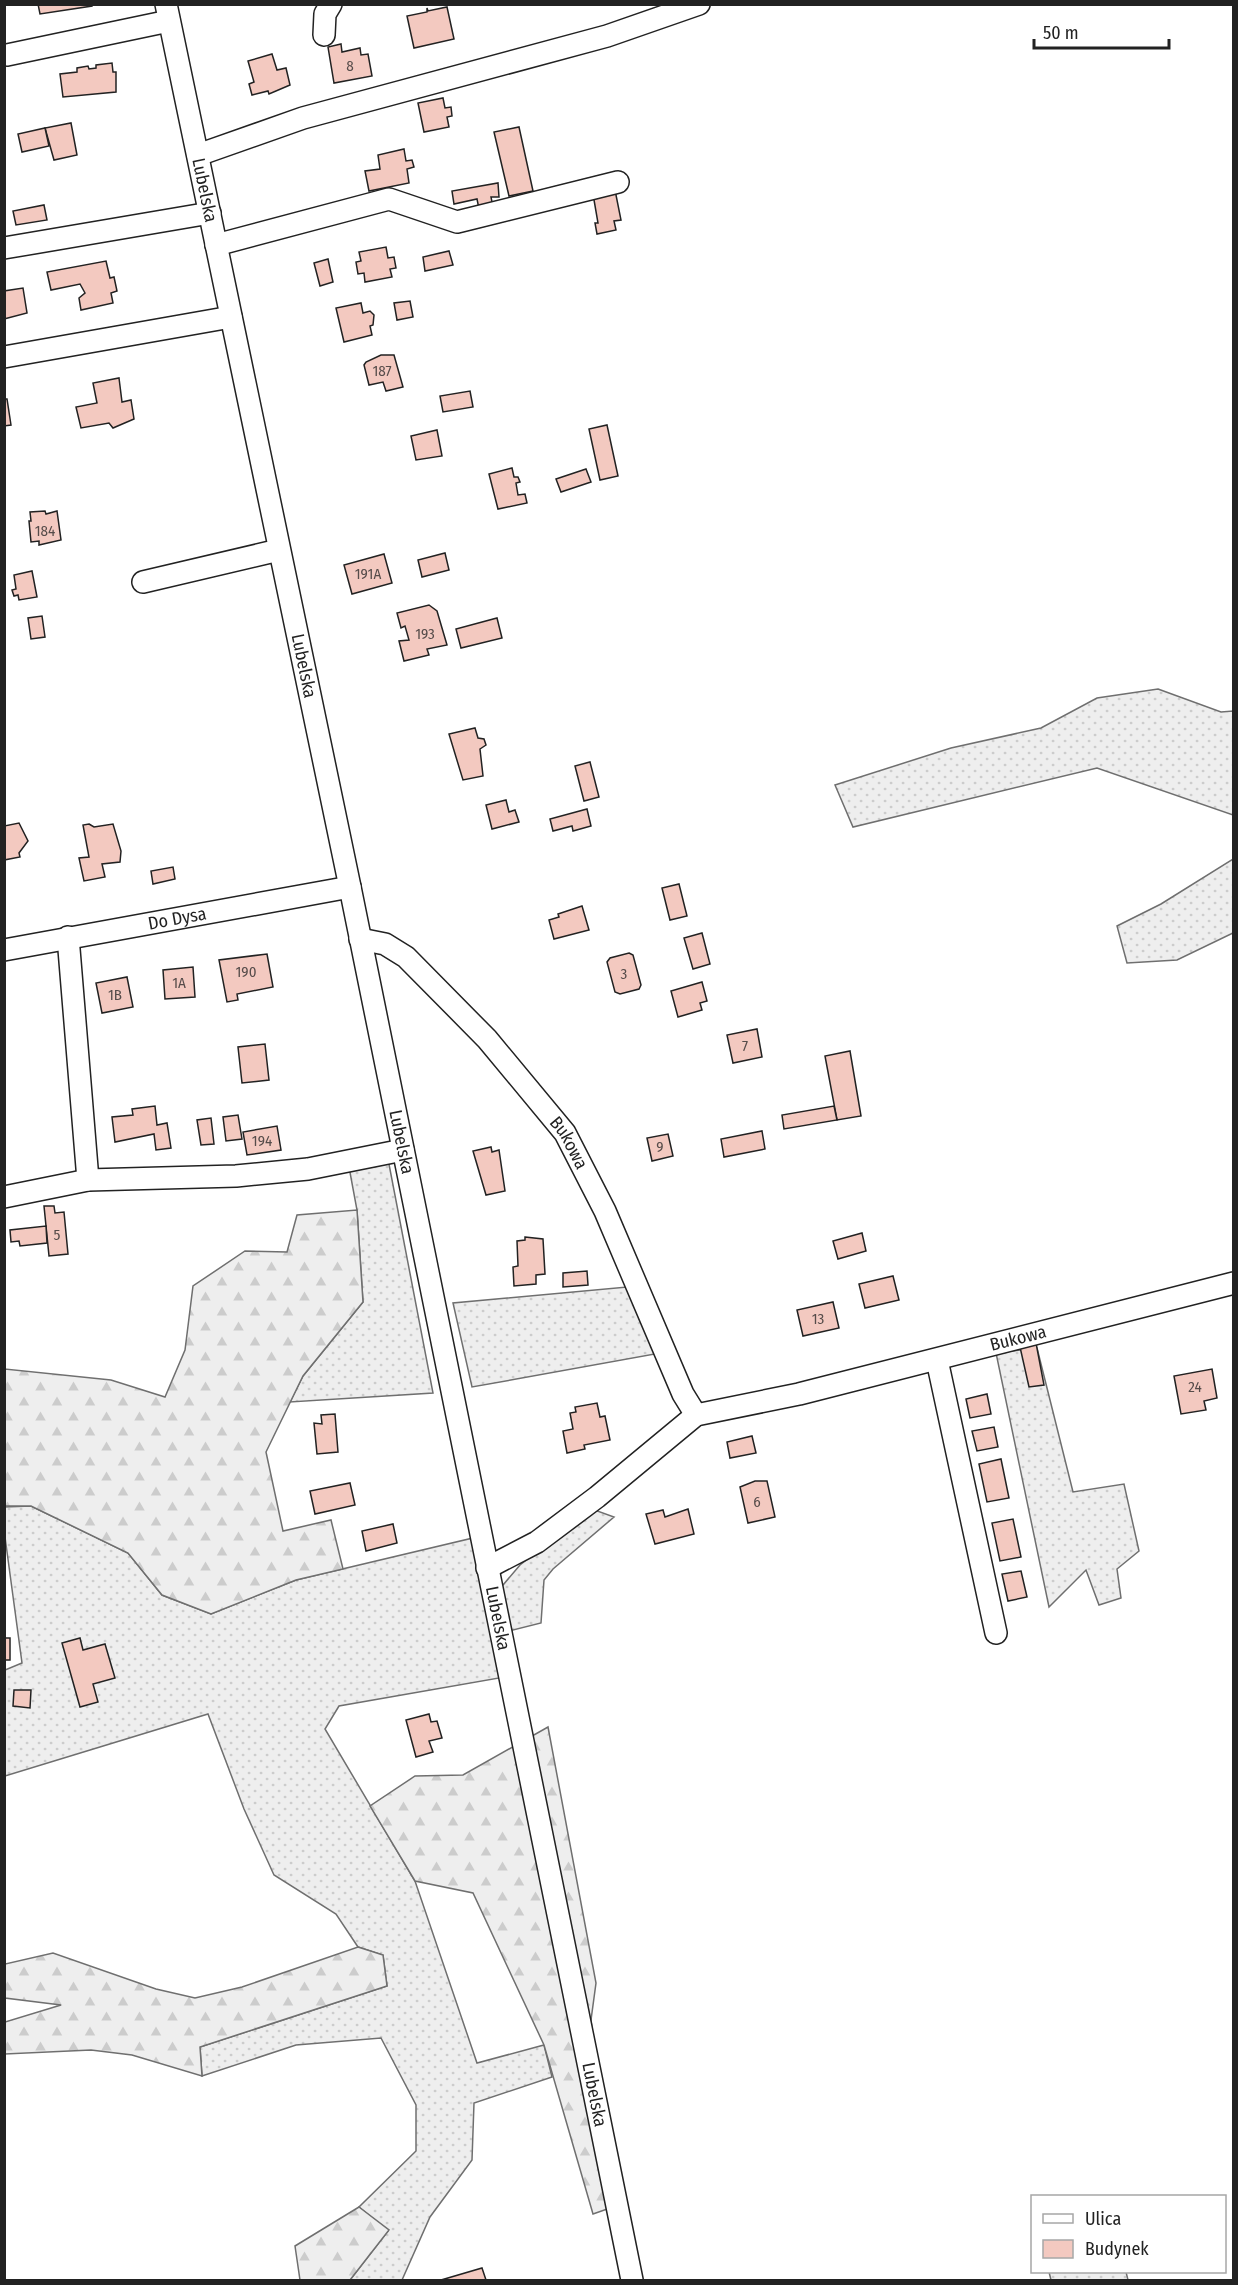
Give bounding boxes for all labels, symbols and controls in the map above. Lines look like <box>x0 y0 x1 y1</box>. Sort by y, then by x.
scale bar <box>1034 12 1169 50</box>
text: 50 m <box>1043 22 1079 44</box>
house number: 8 <box>346 57 354 75</box>
street label: Lubelska <box>187 156 222 224</box>
house number: 187 <box>372 362 392 380</box>
house number: 184 <box>35 522 55 540</box>
house number: 191A <box>355 565 381 583</box>
house number: 193 <box>415 625 435 643</box>
street label: Lubelska <box>287 632 321 700</box>
street label: Do Dysa <box>146 902 208 935</box>
house number: 190 <box>236 963 256 981</box>
house number: 3 <box>621 965 628 983</box>
house number: 1A <box>172 974 186 992</box>
house number: 1B <box>108 986 122 1004</box>
house number: 7 <box>742 1037 748 1055</box>
street label: Lubelska <box>384 1108 419 1176</box>
street label: Bukowa <box>545 1112 593 1173</box>
house number: 194 <box>252 1132 272 1150</box>
house number: 9 <box>656 1138 664 1156</box>
house number: 5 <box>54 1226 61 1244</box>
house number: 13 <box>812 1310 825 1328</box>
street label: Bukowa <box>987 1320 1049 1356</box>
house number: 24 <box>1188 1378 1202 1396</box>
house number: 6 <box>753 1493 761 1511</box>
street label: Lubelska <box>481 1584 515 1652</box>
street label: Lubelska <box>577 2060 612 2129</box>
legend <box>1031 2195 1226 2273</box>
text: Ulica <box>1085 2208 1121 2230</box>
text: Budynek <box>1085 2238 1149 2260</box>

